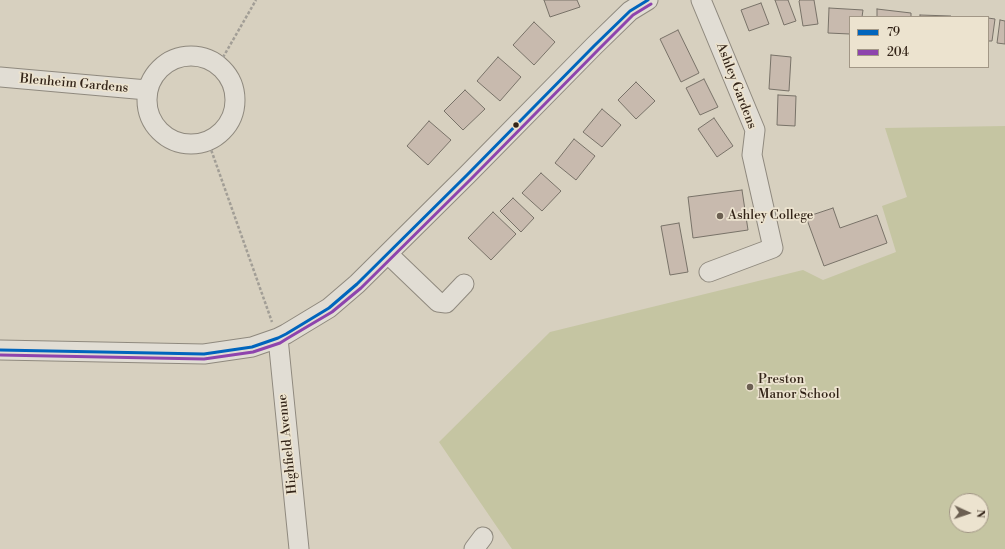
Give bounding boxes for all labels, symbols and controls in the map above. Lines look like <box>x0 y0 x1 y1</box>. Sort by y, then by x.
legend <box>849 16 989 68</box>
text: 79 <box>887 25 900 40</box>
street label: Ashley Gardens <box>712 41 760 131</box>
text: 204 <box>887 45 909 60</box>
street label: Blenheim Gardens <box>19 71 129 97</box>
unlabelled marker <box>511 120 521 130</box>
place label: Ashley College <box>728 208 813 224</box>
marker: Ashley College <box>715 211 725 221</box>
place label: Preston Manor School <box>758 372 840 403</box>
marker: Preston Manor School <box>745 382 755 392</box>
street label: Highfield Avenue <box>275 393 301 495</box>
north arrow <box>949 493 989 533</box>
text: N <box>973 509 987 518</box>

